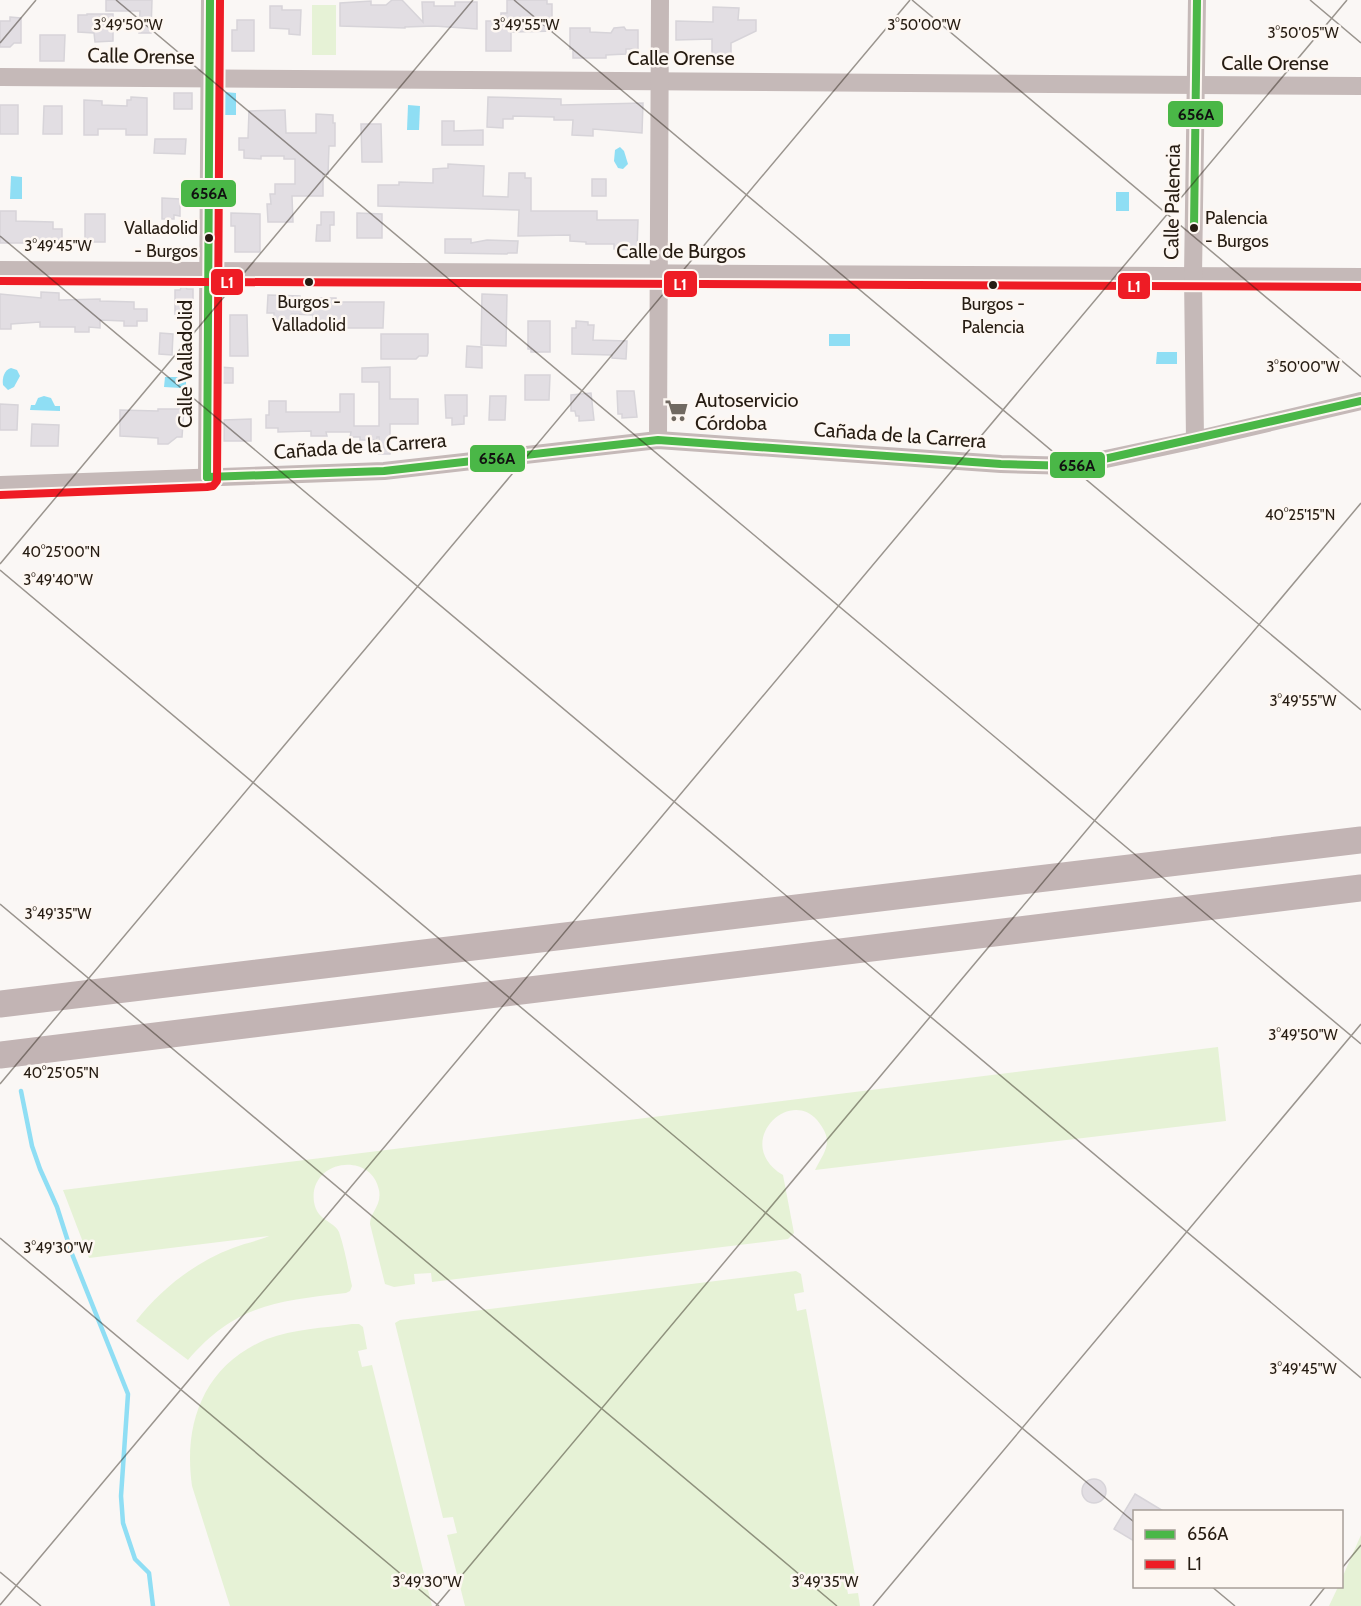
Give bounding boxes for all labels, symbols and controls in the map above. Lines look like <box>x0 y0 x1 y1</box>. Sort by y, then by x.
text: 3°49'50"W <box>93 16 164 34</box>
text: 3°49'55"W <box>492 16 560 34</box>
text: 3°50'00"W <box>887 16 962 34</box>
text: 3°50'05"W <box>1267 24 1339 42</box>
street label: Calle Orense <box>87 43 195 69</box>
street label: Calle Orense <box>627 46 735 70</box>
street label: Calle Orense <box>1221 51 1329 75</box>
line badge: 656A <box>1167 100 1224 128</box>
text: 656A <box>1178 105 1214 124</box>
street label: Calle Palencia <box>1159 144 1185 260</box>
line badge: 656A <box>180 179 237 208</box>
text: 656A <box>191 184 227 203</box>
place label: Palencia - Burgos <box>1205 207 1269 252</box>
place label: Valladolid - Burgos <box>124 217 198 262</box>
marker: Palencia - Burgos <box>1188 222 1200 234</box>
marker: Valladolid - Burgos <box>203 232 215 244</box>
text: 3°49'45"W <box>24 237 92 255</box>
street label: Calle de Burgos <box>616 239 746 263</box>
line badge: L1 <box>210 268 244 296</box>
line badge: L1 <box>663 270 698 298</box>
line badge: L1 <box>1117 272 1151 300</box>
text: L1 <box>220 273 234 292</box>
text: L1 <box>673 275 687 294</box>
marker: Burgos - Valladolid <box>303 276 315 288</box>
text: L1 <box>1127 277 1141 296</box>
marker: Burgos - Palencia <box>987 279 999 291</box>
place label: Burgos - Valladolid <box>272 291 346 336</box>
place label: Burgos - Palencia <box>961 293 1025 338</box>
street label: Calle Valladolid <box>173 300 197 428</box>
text: 3°50'00"W <box>1266 358 1341 376</box>
place label: Autoservicio Córdoba <box>695 388 798 435</box>
supermarket icon: Autoservicio Córdoba <box>664 398 690 424</box>
street label: Cañada de la Carrera <box>813 417 987 453</box>
street label: Cañada de la Carrera <box>273 428 447 464</box>
line badge: 656A <box>469 444 526 473</box>
text: 656A <box>479 449 515 468</box>
line badge: 656A <box>1049 451 1106 479</box>
text: 656A <box>1059 456 1095 475</box>
text: 40°25'15"N <box>1265 506 1335 524</box>
text: 40°25'00"N <box>22 543 100 561</box>
text: 3°49'40"W <box>23 571 94 589</box>
text: 3°49'55"W <box>1269 692 1337 710</box>
text: 3°49'35"W <box>24 905 92 923</box>
text: 3°49'50"W <box>1268 1026 1339 1044</box>
text: 40°25'05"N <box>23 1064 99 1082</box>
text: 3°49'30"W <box>23 1239 94 1257</box>
text: 3°49'45"W <box>1269 1360 1337 1378</box>
legend <box>1133 1510 1343 1588</box>
text: 656A <box>1187 1523 1228 1545</box>
text: L1 <box>1187 1553 1202 1575</box>
text: 3°49'30"W <box>392 1573 463 1591</box>
text: 3°49'35"W <box>791 1573 859 1591</box>

